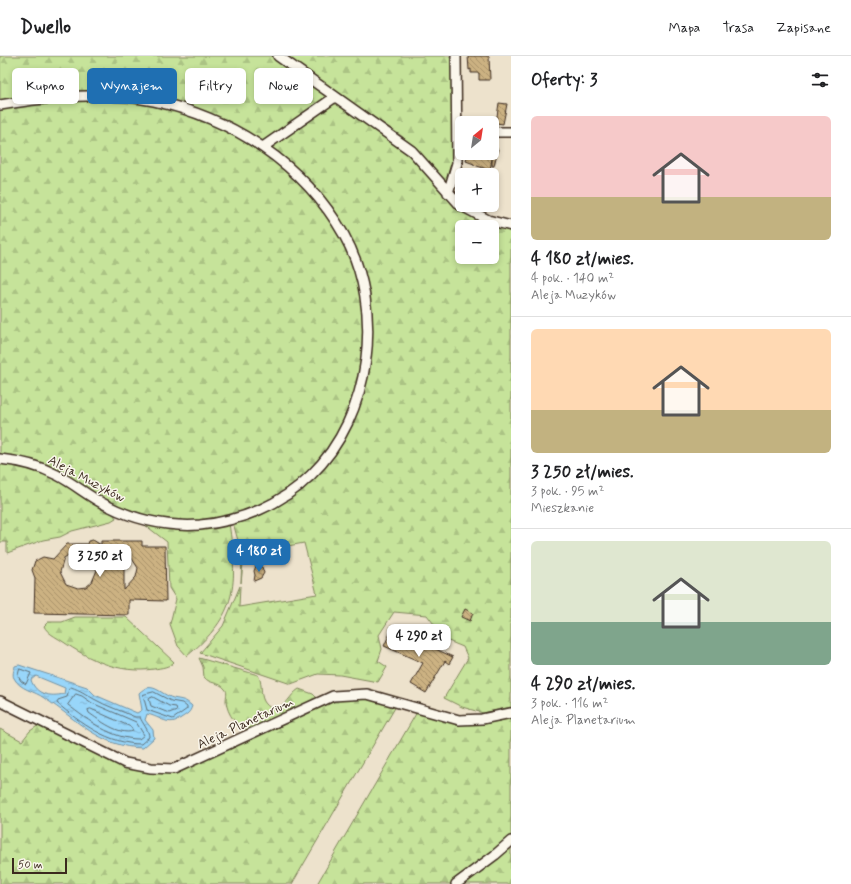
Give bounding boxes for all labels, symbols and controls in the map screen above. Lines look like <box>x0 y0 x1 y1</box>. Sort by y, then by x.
text: Dwello <box>20 15 71 40</box>
text: Mapa <box>669 19 700 37</box>
text: Trasa <box>722 19 754 37</box>
text: Zapisane <box>776 19 831 37</box>
chip: Kupno <box>12 68 79 104</box>
chip: Wynajem <box>87 68 177 104</box>
chip: Filtry <box>185 68 246 104</box>
chip: Nowe <box>254 68 313 104</box>
text: Oferty: 3 <box>531 69 597 91</box>
icon: filters <box>809 69 831 91</box>
north arrow <box>455 116 499 160</box>
map controls <box>455 116 499 264</box>
icon: home <box>645 142 717 214</box>
button: + <box>455 168 499 212</box>
button: − <box>455 220 499 264</box>
text: 4 180 zł/mies. <box>531 248 634 270</box>
text: 4 pok. · 140 m² <box>531 270 614 287</box>
text: Aleja Muzyków <box>531 287 616 304</box>
icon: home <box>645 355 717 427</box>
street label: Aleja Muzyków <box>45 452 128 507</box>
text: 3 250 zł/mies. <box>531 461 634 483</box>
text: 3 pok. · 95 m² <box>531 483 604 500</box>
text: Mieszkanie <box>531 500 594 517</box>
pin: 4 180 zł <box>218 539 300 573</box>
text: 4 180 zł <box>236 543 282 560</box>
pin: 3 250 zł <box>59 544 141 578</box>
text: 3 250 zł <box>77 548 123 565</box>
icon: home <box>645 567 717 639</box>
pin: 4 290 zł <box>378 624 460 658</box>
text: 4 290 zł <box>396 628 442 645</box>
text: 4 290 zł/mies. <box>531 673 635 695</box>
street label: Aleja Planetarium <box>195 694 297 753</box>
text: 3 pok. · 116 m² <box>531 695 608 712</box>
text: Aleja Planetarium <box>531 712 636 729</box>
scale bar <box>12 856 67 875</box>
text: 50 m <box>18 858 43 872</box>

